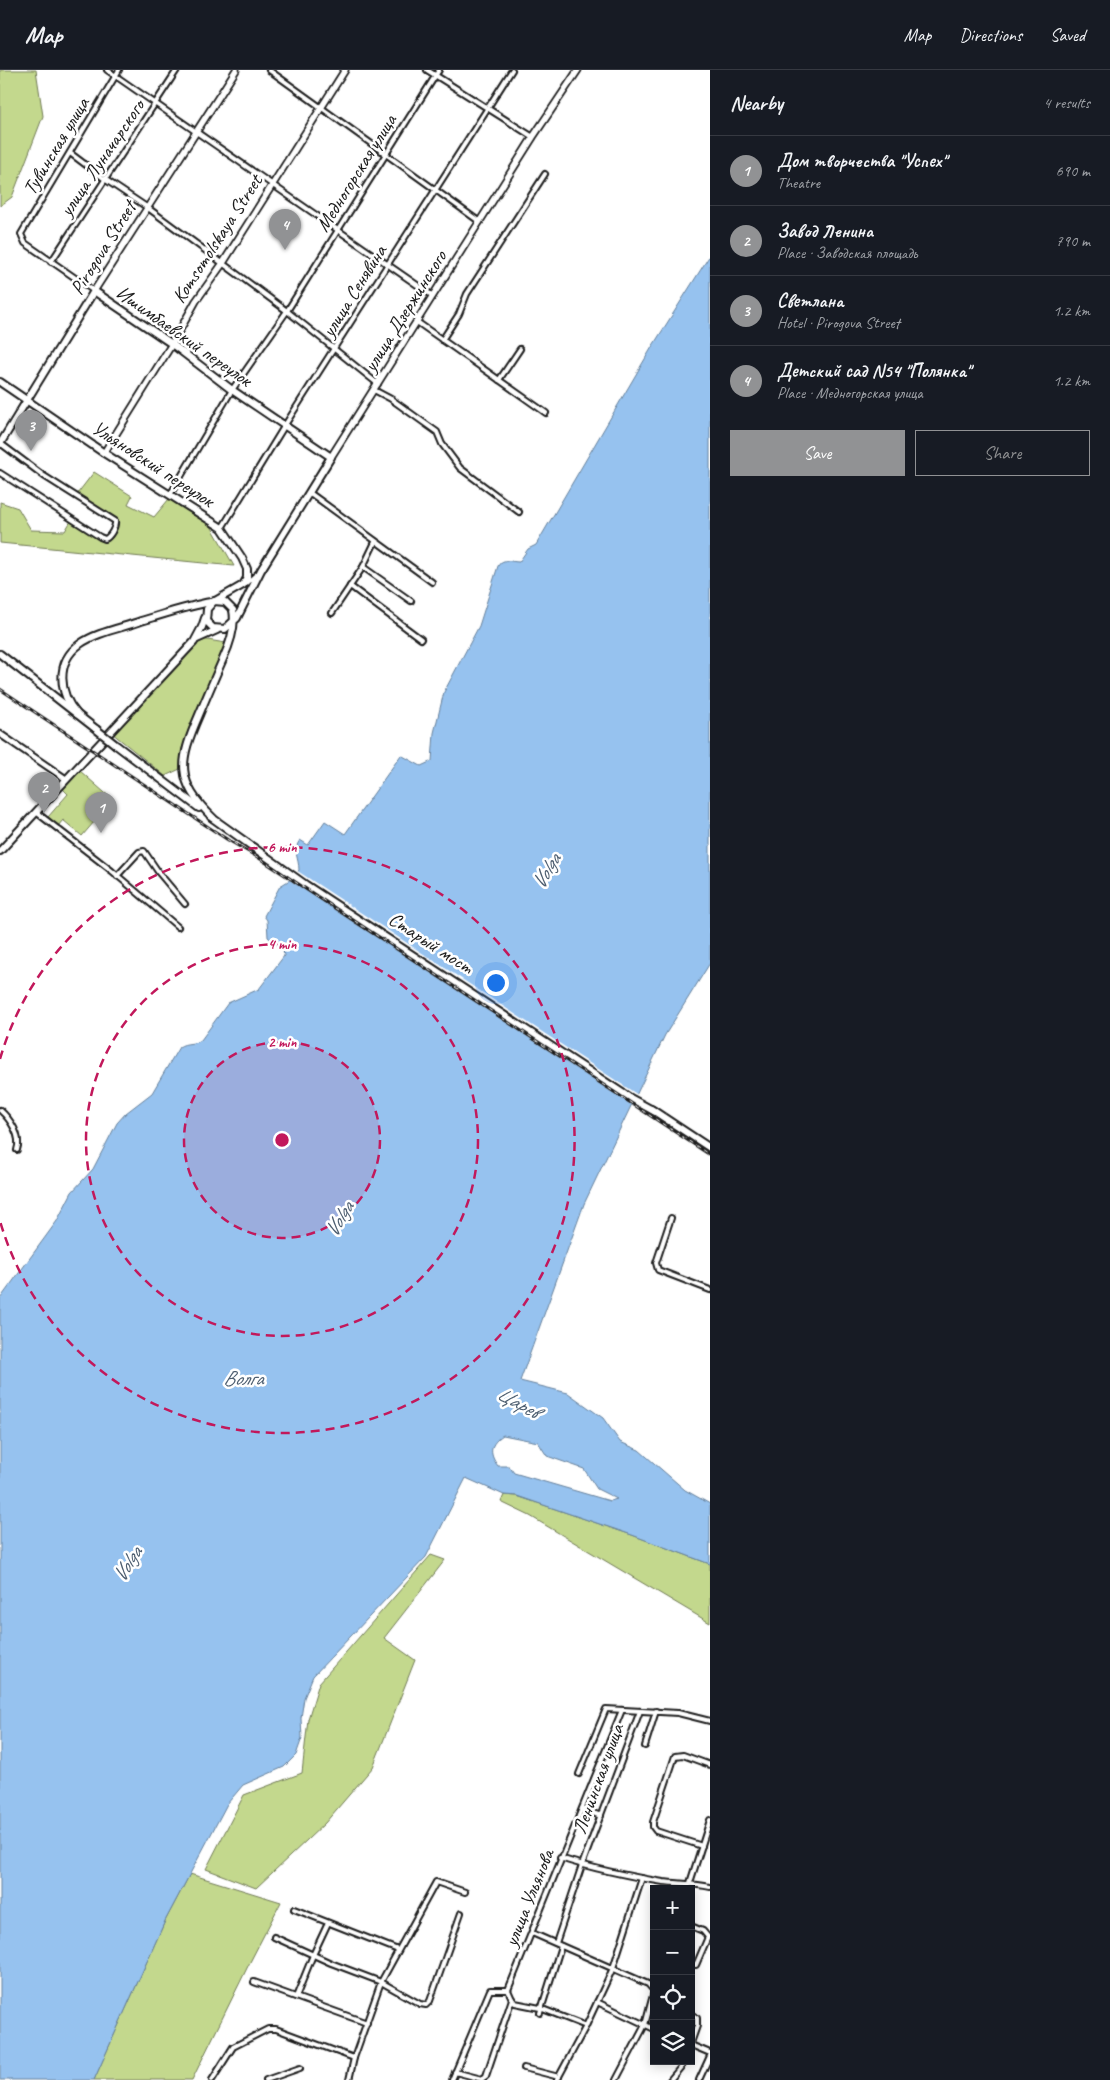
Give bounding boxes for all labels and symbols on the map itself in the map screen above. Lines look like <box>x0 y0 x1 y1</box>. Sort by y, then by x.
street label: Тувинская улица <box>17 92 96 199</box>
street label: улица Луначарского <box>53 93 151 222</box>
street label: Медногорская улица <box>310 108 403 236</box>
street label: Komsomolskaya Street <box>166 168 269 308</box>
street label: Pirogova Street <box>64 194 143 299</box>
pin: 4 <box>269 209 301 250</box>
street label: улица Сенявина <box>315 239 393 342</box>
street label: улица Дзержинского <box>357 245 453 377</box>
street label: Ишимбаевский переулок <box>111 280 258 393</box>
pin: 3 <box>15 410 47 451</box>
street label: Ульяновский переулок <box>87 415 220 514</box>
pin: 2 <box>28 772 60 813</box>
pin: 1 <box>85 792 117 833</box>
text: 6 min <box>267 838 298 857</box>
water label: Volga <box>525 846 568 893</box>
street label: Старый мост <box>384 906 479 980</box>
text: 4 min <box>268 935 297 954</box>
your location <box>483 970 509 996</box>
text: 2 min <box>268 1033 297 1052</box>
centre of rings <box>273 1131 291 1149</box>
water label: Volga <box>318 1194 361 1241</box>
water label: Волга <box>223 1365 266 1391</box>
water label: Царев <box>493 1380 549 1427</box>
water label: Volga <box>106 1539 149 1586</box>
street label: Ленинская улица <box>567 1719 630 1837</box>
street label: улица Ульянова <box>498 1844 560 1951</box>

